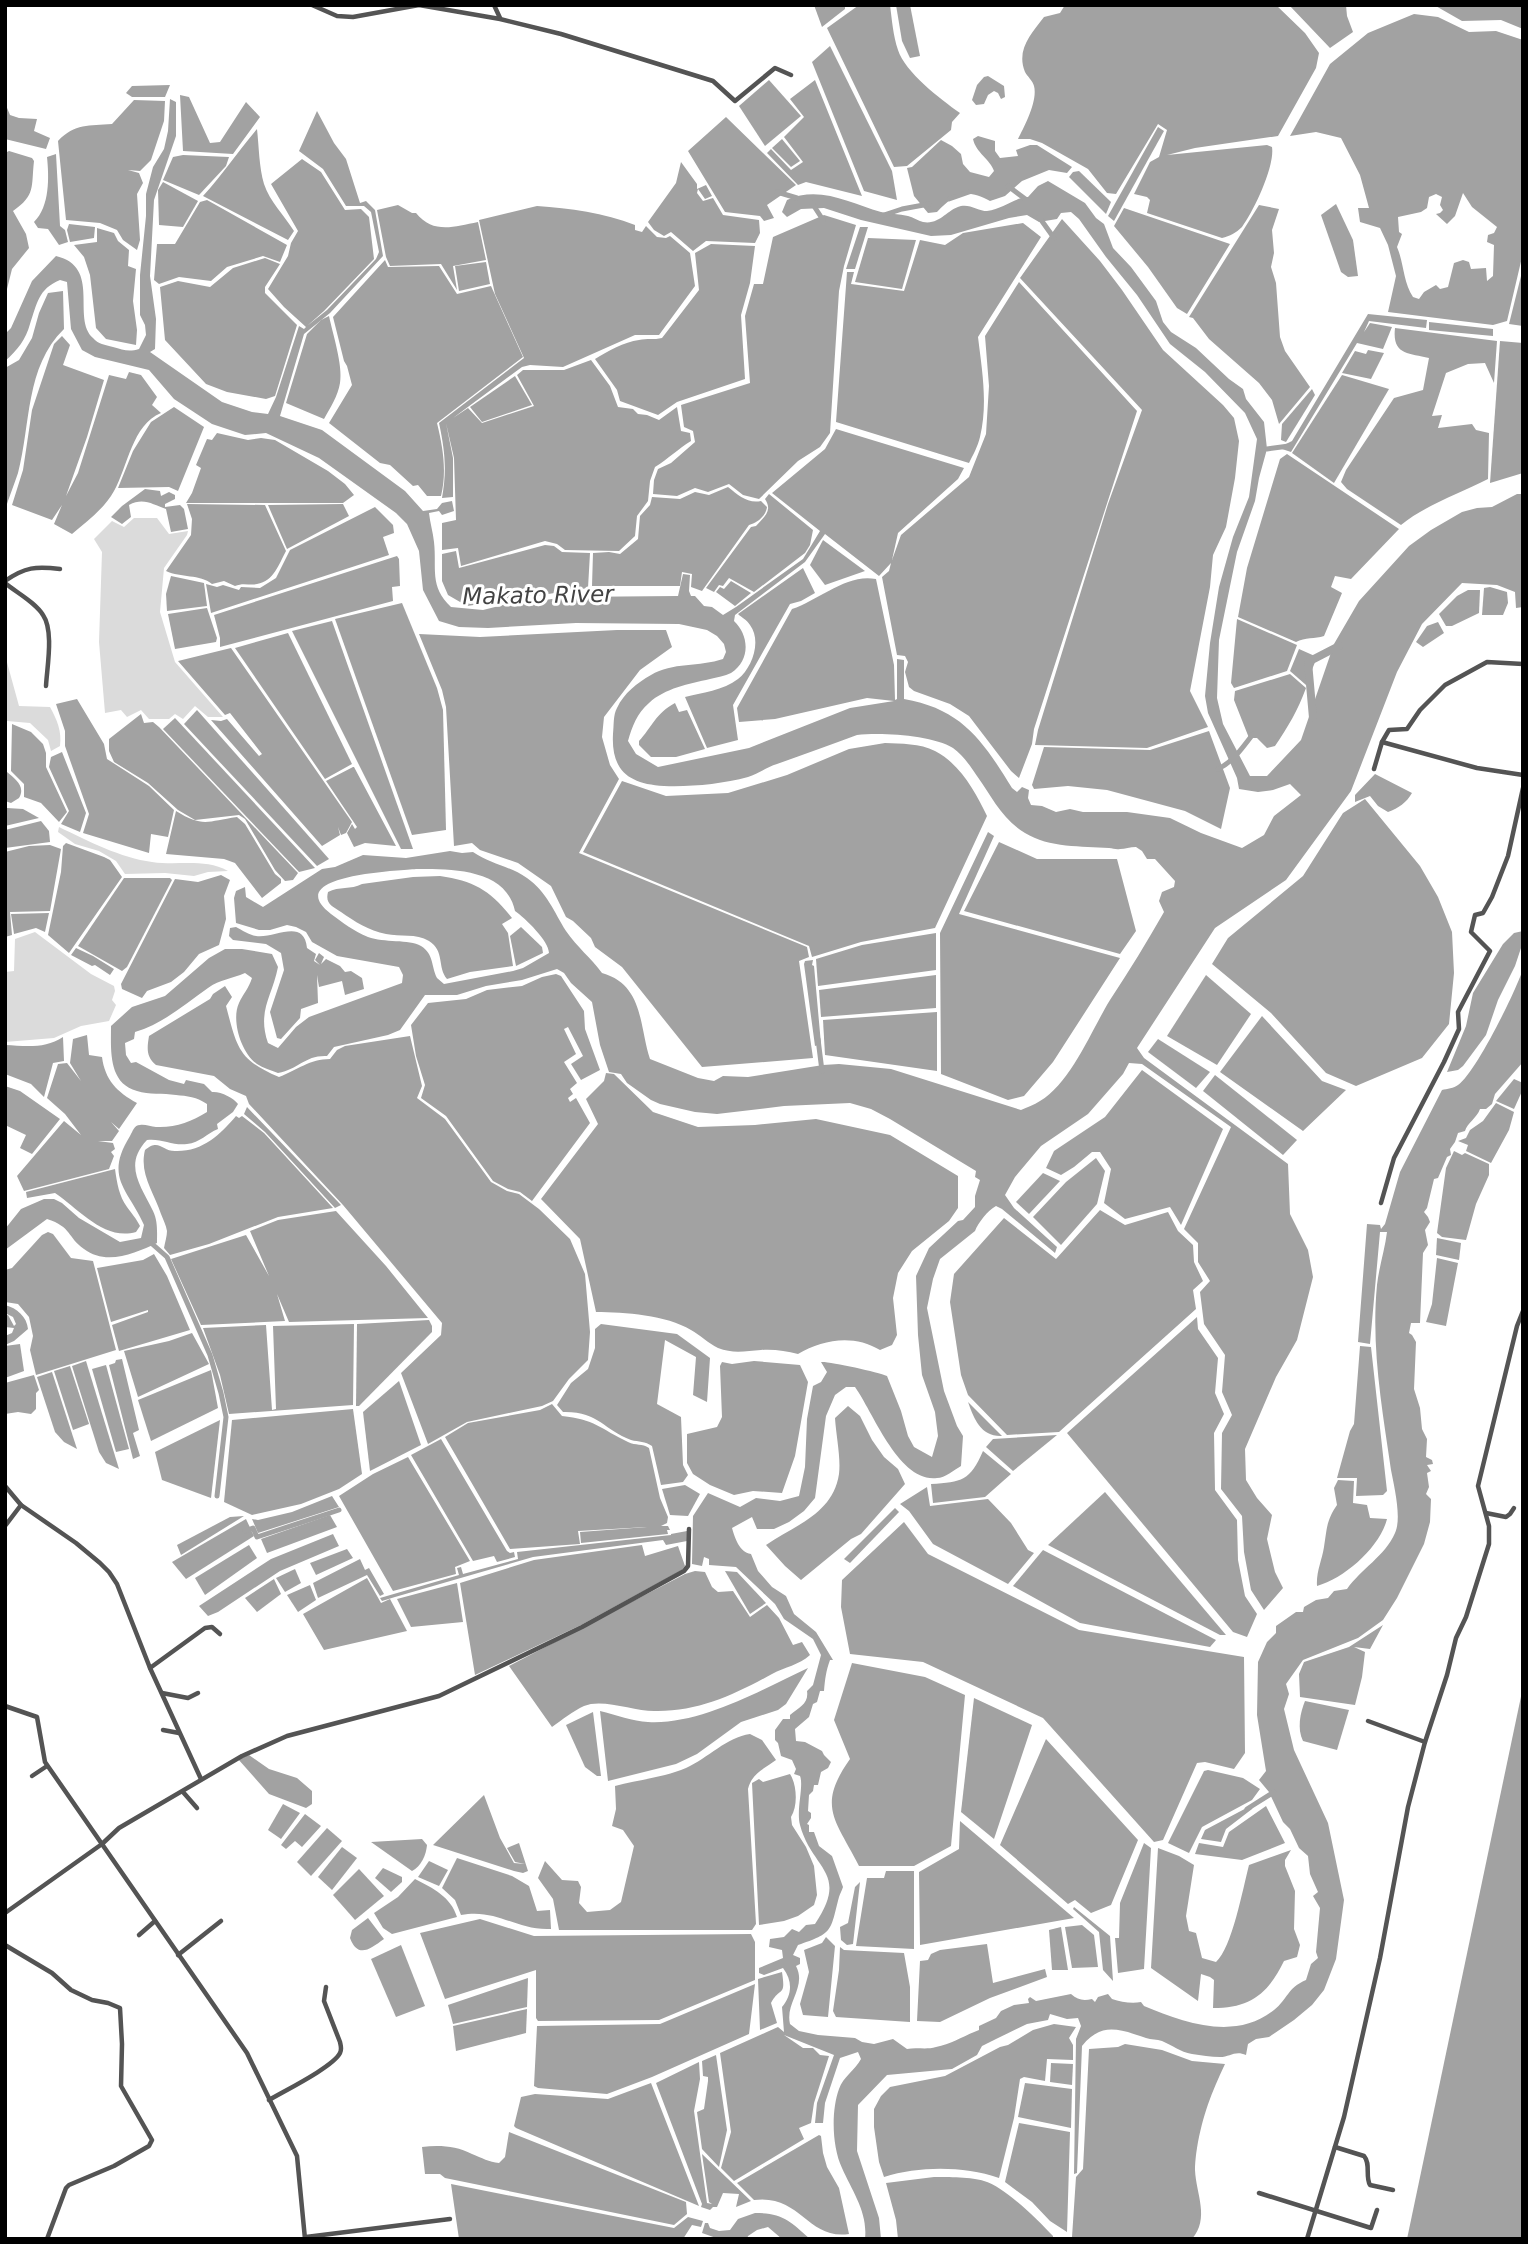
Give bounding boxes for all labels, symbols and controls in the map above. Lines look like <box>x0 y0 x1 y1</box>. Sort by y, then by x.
water label: Makato River <box>462 581 615 609</box>

